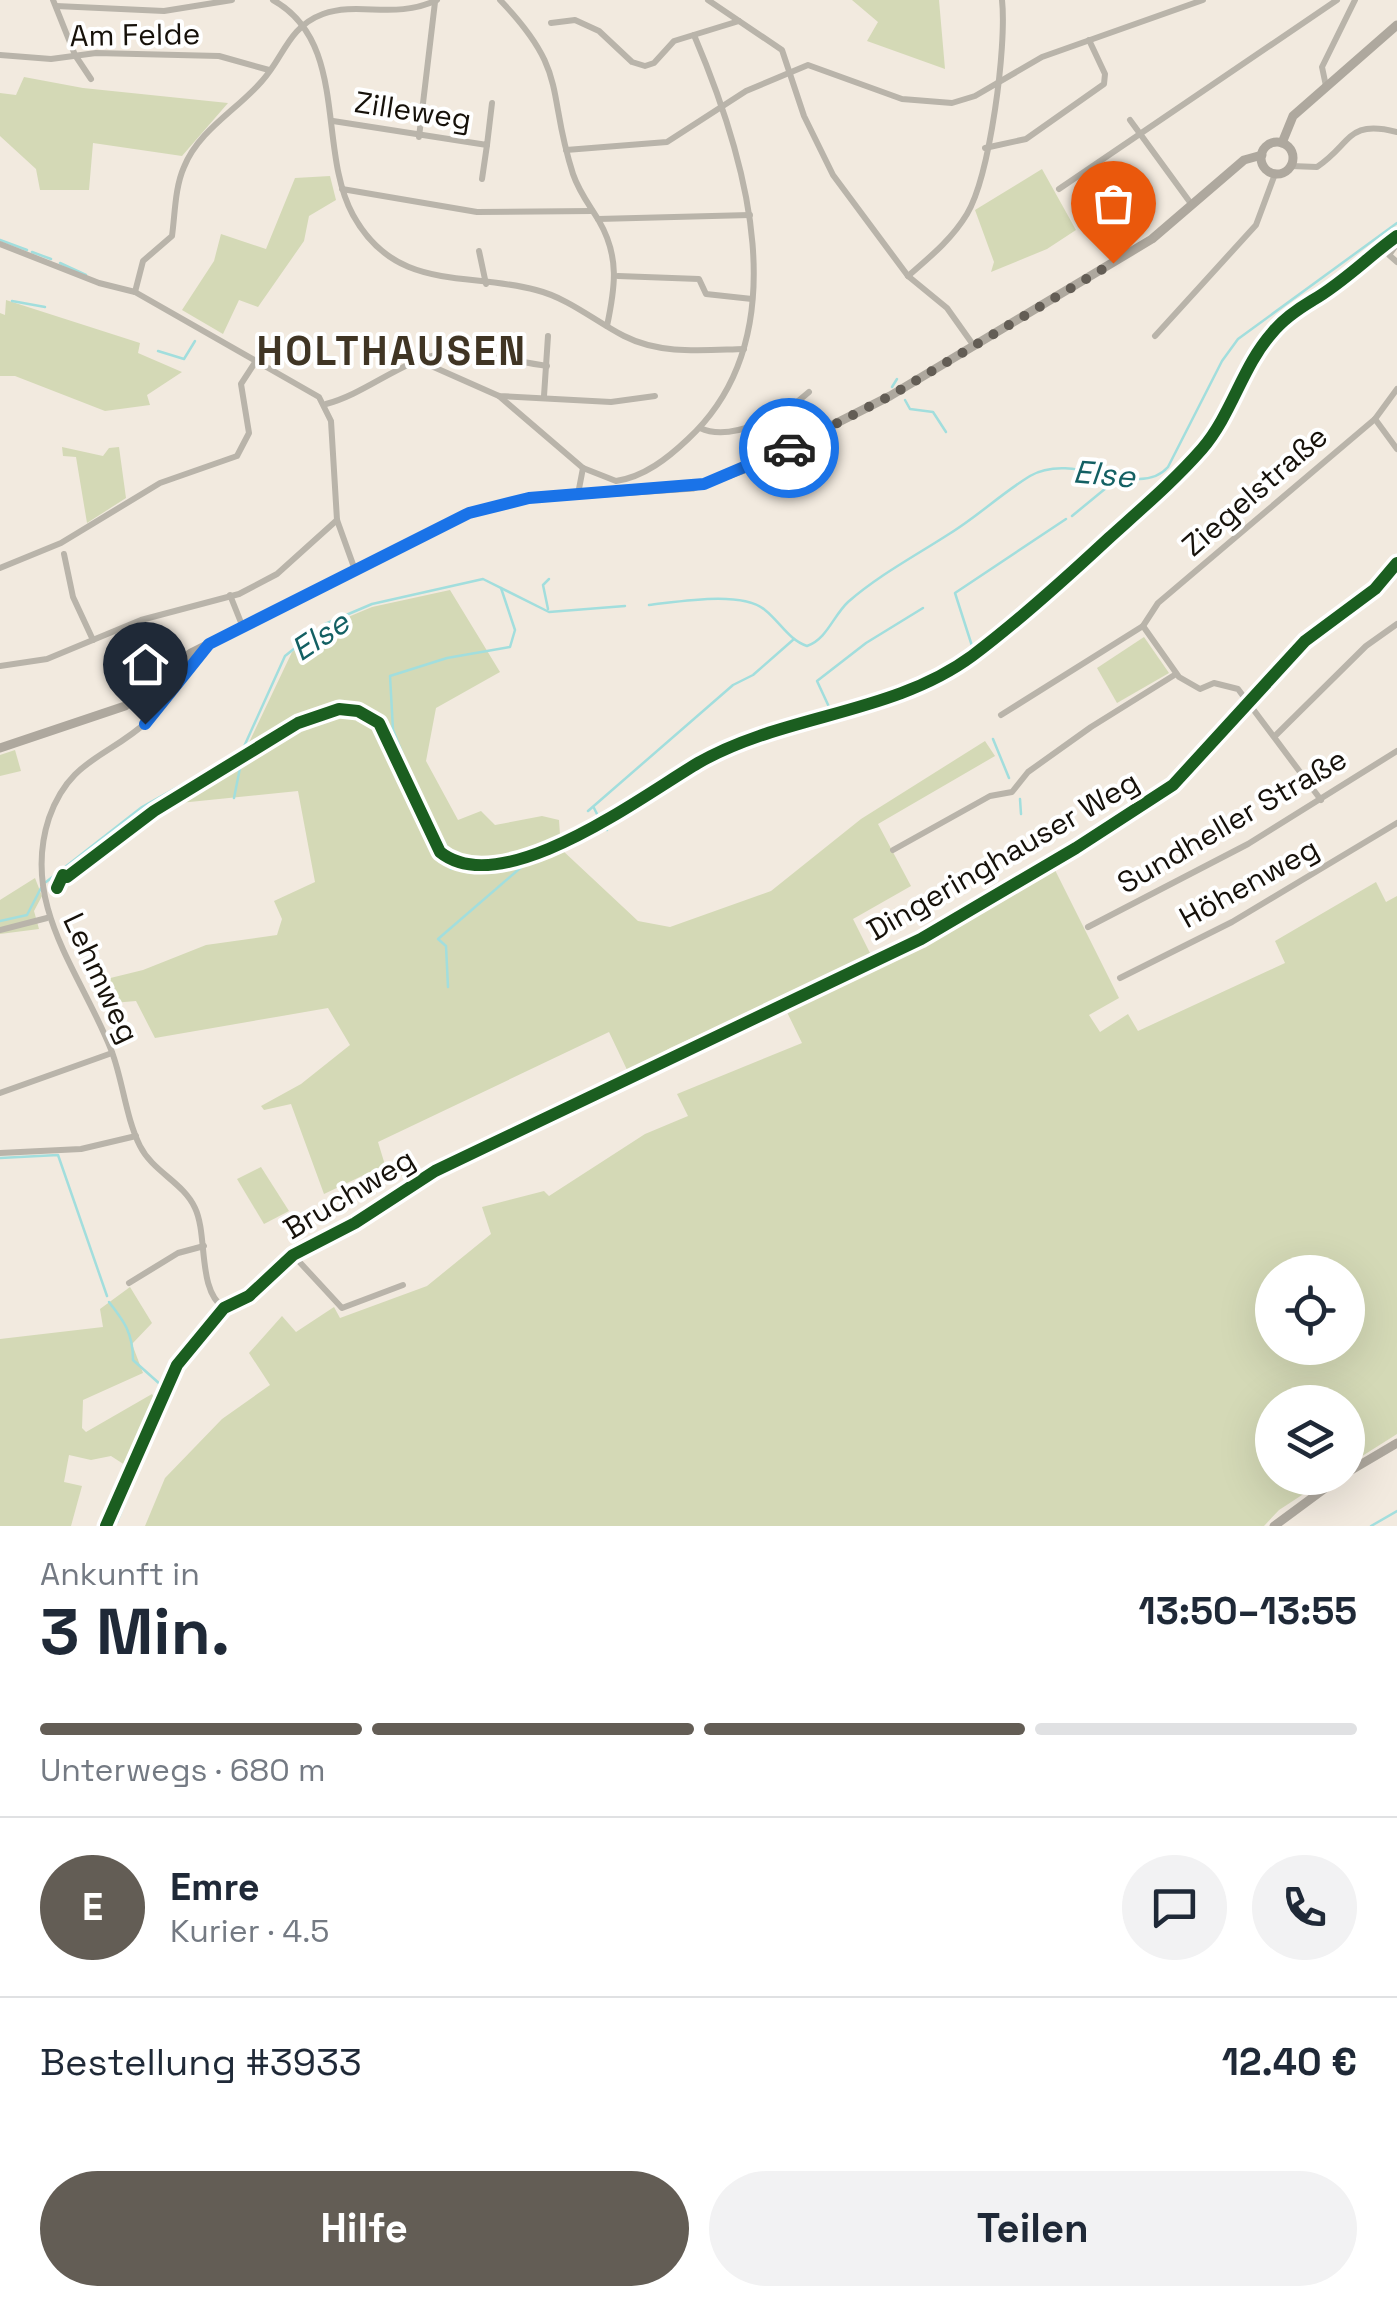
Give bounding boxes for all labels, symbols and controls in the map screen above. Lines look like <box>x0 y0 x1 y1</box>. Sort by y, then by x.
street label: Am Felde <box>69 14 201 55</box>
street label: Zilleweg <box>352 82 474 139</box>
pin <box>1071 161 1156 264</box>
icon: bag <box>1086 176 1141 231</box>
district label: HOLTHAUSEN <box>257 326 527 377</box>
courier <box>739 398 839 498</box>
street label: Ziegelstraße <box>1174 417 1336 565</box>
icon: car <box>762 421 817 476</box>
water label: Else <box>1072 451 1138 497</box>
water label: Else <box>283 602 358 670</box>
pin <box>103 622 188 725</box>
icon: home <box>118 637 173 692</box>
street label: Sundheller Straße <box>1110 739 1354 902</box>
street label: Dingeringhauser Weg <box>860 762 1146 949</box>
street label: Höhenweg <box>1172 828 1325 937</box>
street label: Lehmweg <box>54 907 148 1049</box>
street label: Bruchweg <box>276 1139 422 1248</box>
map controls <box>1255 1255 1365 1495</box>
button: locate <box>1255 1255 1365 1365</box>
button: layers <box>1255 1385 1365 1495</box>
text: Ankunft in <box>40 1554 200 1594</box>
text: 13:50–13:55 <box>1139 1587 1357 1635</box>
text: 3 Min. <box>40 1590 230 1673</box>
text: Unterwegs · 680 m <box>40 1750 326 1790</box>
button: chat <box>1122 1855 1227 1960</box>
button: phone <box>1252 1855 1357 1960</box>
text: Emre <box>170 1863 260 1911</box>
text: E <box>82 1883 103 1931</box>
text: Kurier · 4.5 <box>170 1911 329 1951</box>
text: Bestellung #3933 <box>40 2038 362 2086</box>
text: 12.40 € <box>1222 2038 1357 2086</box>
button: Hilfe <box>40 2171 689 2286</box>
button: Teilen <box>709 2171 1357 2286</box>

